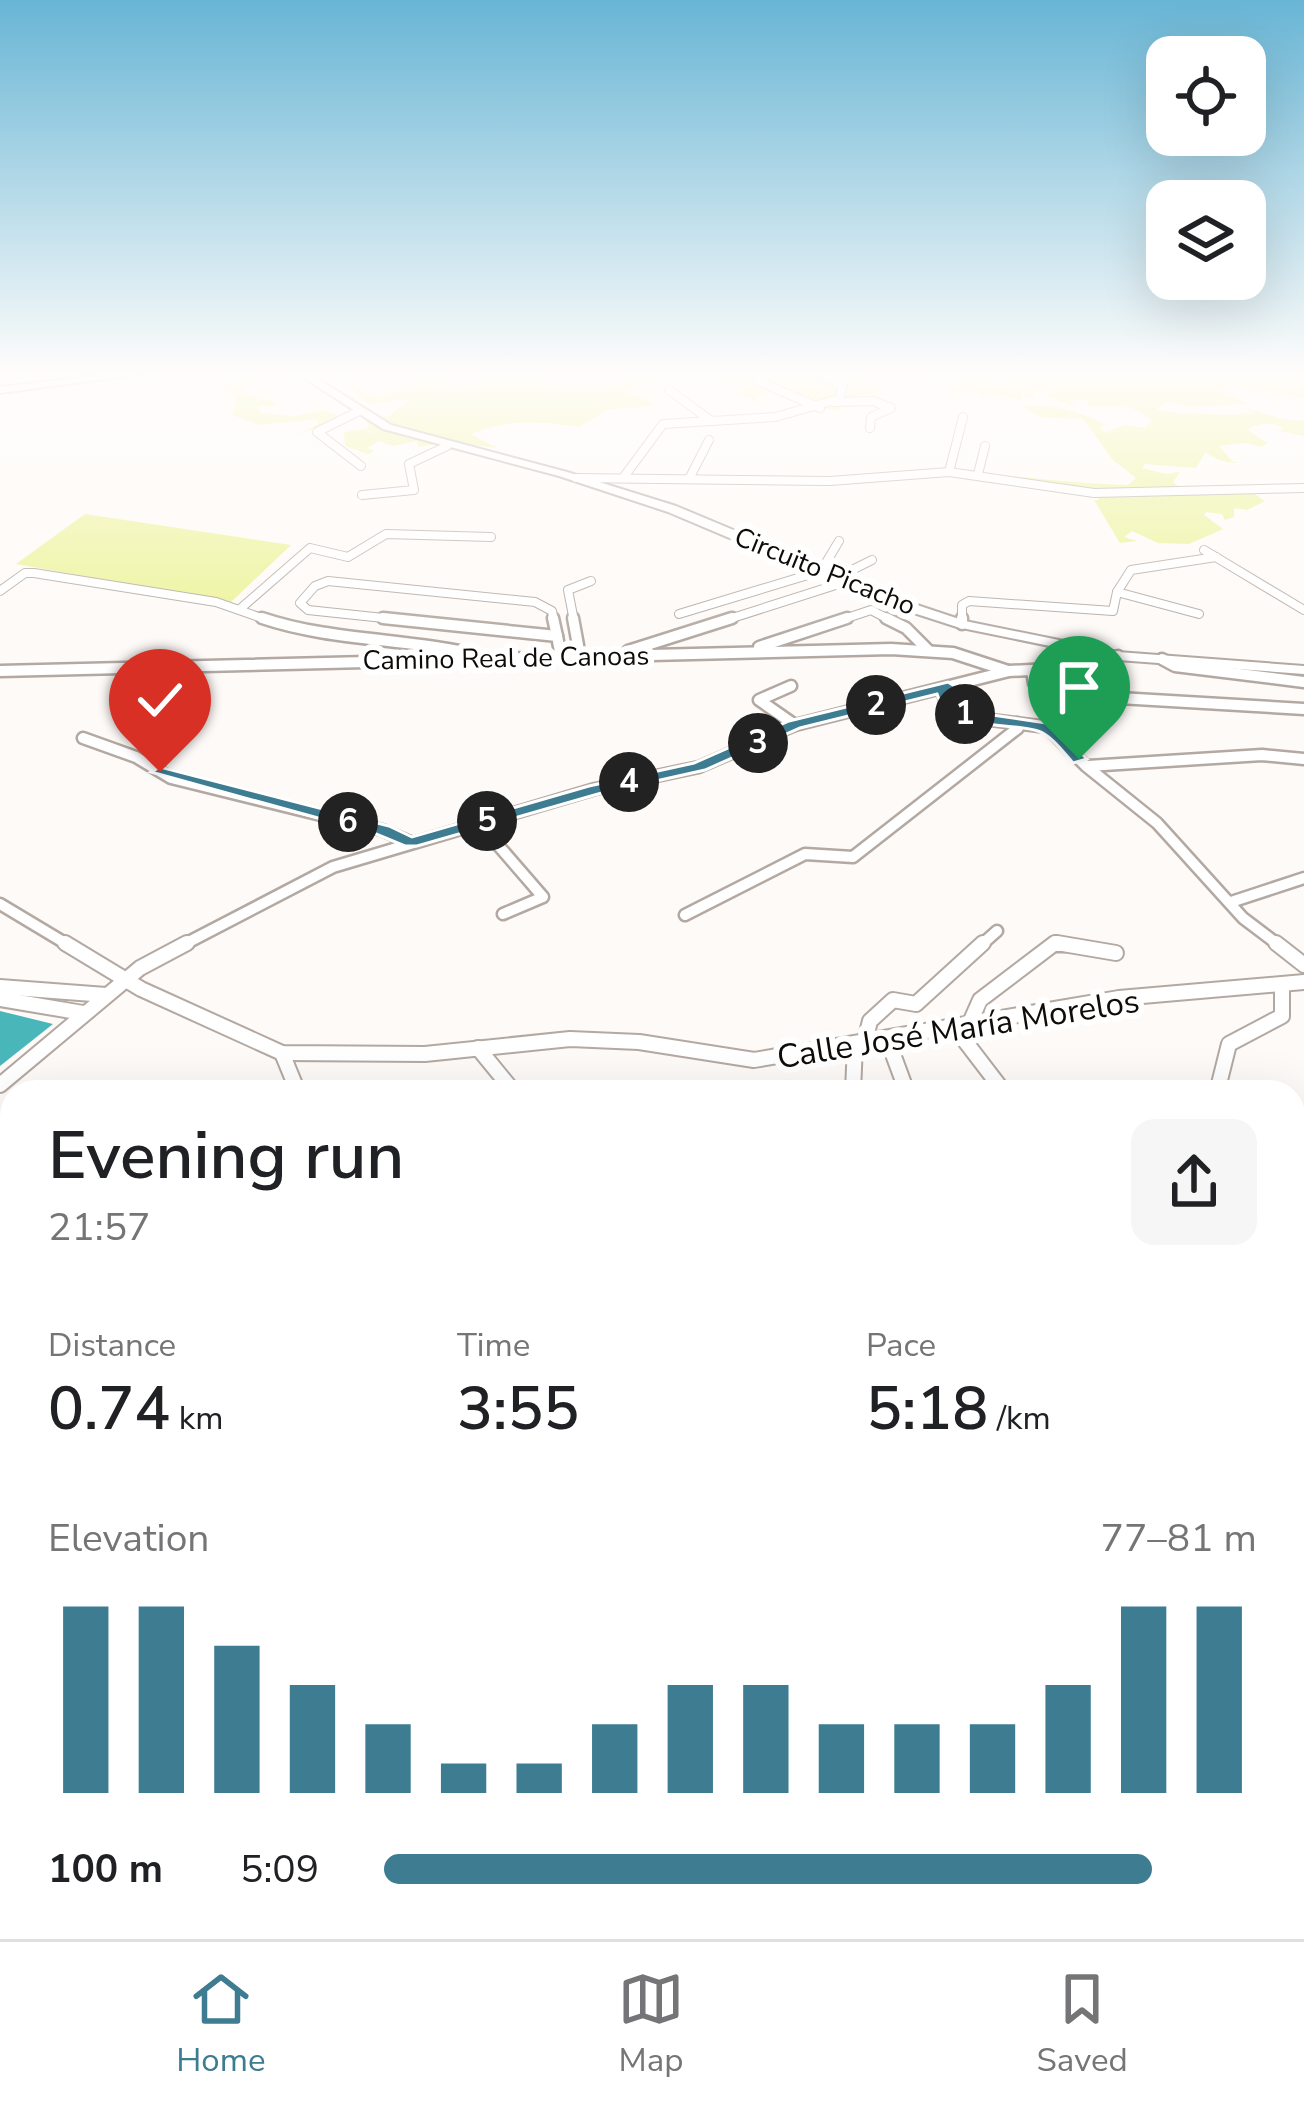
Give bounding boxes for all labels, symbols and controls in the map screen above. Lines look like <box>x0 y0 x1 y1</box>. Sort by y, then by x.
map controls <box>1146 36 1266 300</box>
button: locate <box>1146 36 1266 156</box>
button: layers <box>1146 180 1266 300</box>
street label: Circuito Picacho <box>729 518 921 625</box>
pin <box>1028 636 1130 759</box>
street label: Camino Real de Canoas <box>362 638 650 679</box>
pin <box>109 649 211 772</box>
icon: arrive <box>1046 654 1112 720</box>
icon: check <box>127 667 193 733</box>
pin: 2 <box>846 675 906 735</box>
text: 2 <box>866 682 886 727</box>
pin: 1 <box>935 684 995 744</box>
text: 1 <box>955 691 975 736</box>
pin: 3 <box>728 713 788 773</box>
text: 3 <box>748 720 768 765</box>
pin: 4 <box>599 752 659 812</box>
text: 4 <box>619 759 639 804</box>
pin: 5 <box>457 791 517 851</box>
pin: 6 <box>318 792 378 852</box>
text: 5 <box>477 798 497 843</box>
text: 6 <box>338 799 358 844</box>
street label: Calle José María Morelos <box>774 979 1143 1080</box>
text: Evening run <box>48 1111 404 1201</box>
button: share <box>1131 1119 1257 1245</box>
text: 21:57 <box>48 1201 151 1254</box>
text: Distance <box>48 1323 176 1368</box>
text: Time <box>457 1323 530 1368</box>
text: Pace <box>866 1323 936 1368</box>
text: 0.74 <box>48 1368 170 1450</box>
text: 3:55 <box>457 1368 579 1450</box>
text: 5:18 <box>866 1368 988 1450</box>
text: km <box>170 1396 223 1441</box>
text: /km <box>988 1396 1051 1441</box>
text: Elevation <box>48 1512 209 1565</box>
text: 77–81 m <box>1100 1512 1257 1565</box>
text: 100 m <box>48 1843 163 1896</box>
text: 5:09 <box>240 1843 319 1896</box>
tab: Home <box>176 1966 266 2083</box>
tab: Map <box>618 1966 684 2083</box>
tab: Saved <box>1037 1966 1128 2083</box>

